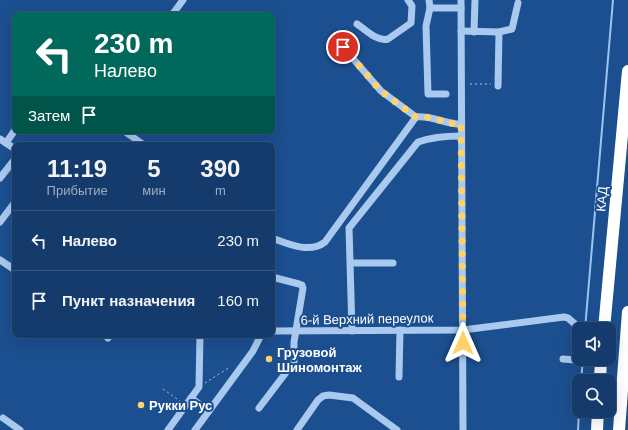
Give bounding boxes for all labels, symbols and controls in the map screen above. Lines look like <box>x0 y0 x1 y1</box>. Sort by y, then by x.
icon: left <box>28 28 80 80</box>
text: 230 m <box>94 28 173 59</box>
pin <box>326 30 360 64</box>
icon: arrive <box>332 36 354 58</box>
text: Налево <box>94 61 157 81</box>
icon: arrive <box>78 104 100 126</box>
text: Затем <box>28 107 70 124</box>
text: 11:19 <box>47 155 107 182</box>
text: 5 <box>147 155 161 182</box>
text: 390 <box>200 155 240 182</box>
text: Прибытие <box>47 183 108 198</box>
text: мин <box>142 183 166 198</box>
text: m <box>215 183 226 198</box>
street label: КАД <box>593 185 611 212</box>
icon: left <box>28 230 50 252</box>
text: Налево <box>62 232 117 249</box>
text: 230 m <box>217 232 259 249</box>
icon: arrive <box>28 290 50 312</box>
text: Пункт назначения <box>62 292 195 309</box>
text: 160 m <box>217 292 259 309</box>
street label: 6-й Верхний переулок <box>301 310 434 328</box>
position arrow <box>442 322 484 364</box>
map controls <box>572 322 616 418</box>
button: sound <box>572 322 616 366</box>
place label: Грузовой Шиномонтаж <box>277 345 363 375</box>
marker: Грузовой Шиномонтаж <box>264 354 274 364</box>
button: search <box>572 374 616 418</box>
place label: Рукки Рус <box>149 398 212 413</box>
marker: Рукки Рус <box>136 400 146 410</box>

